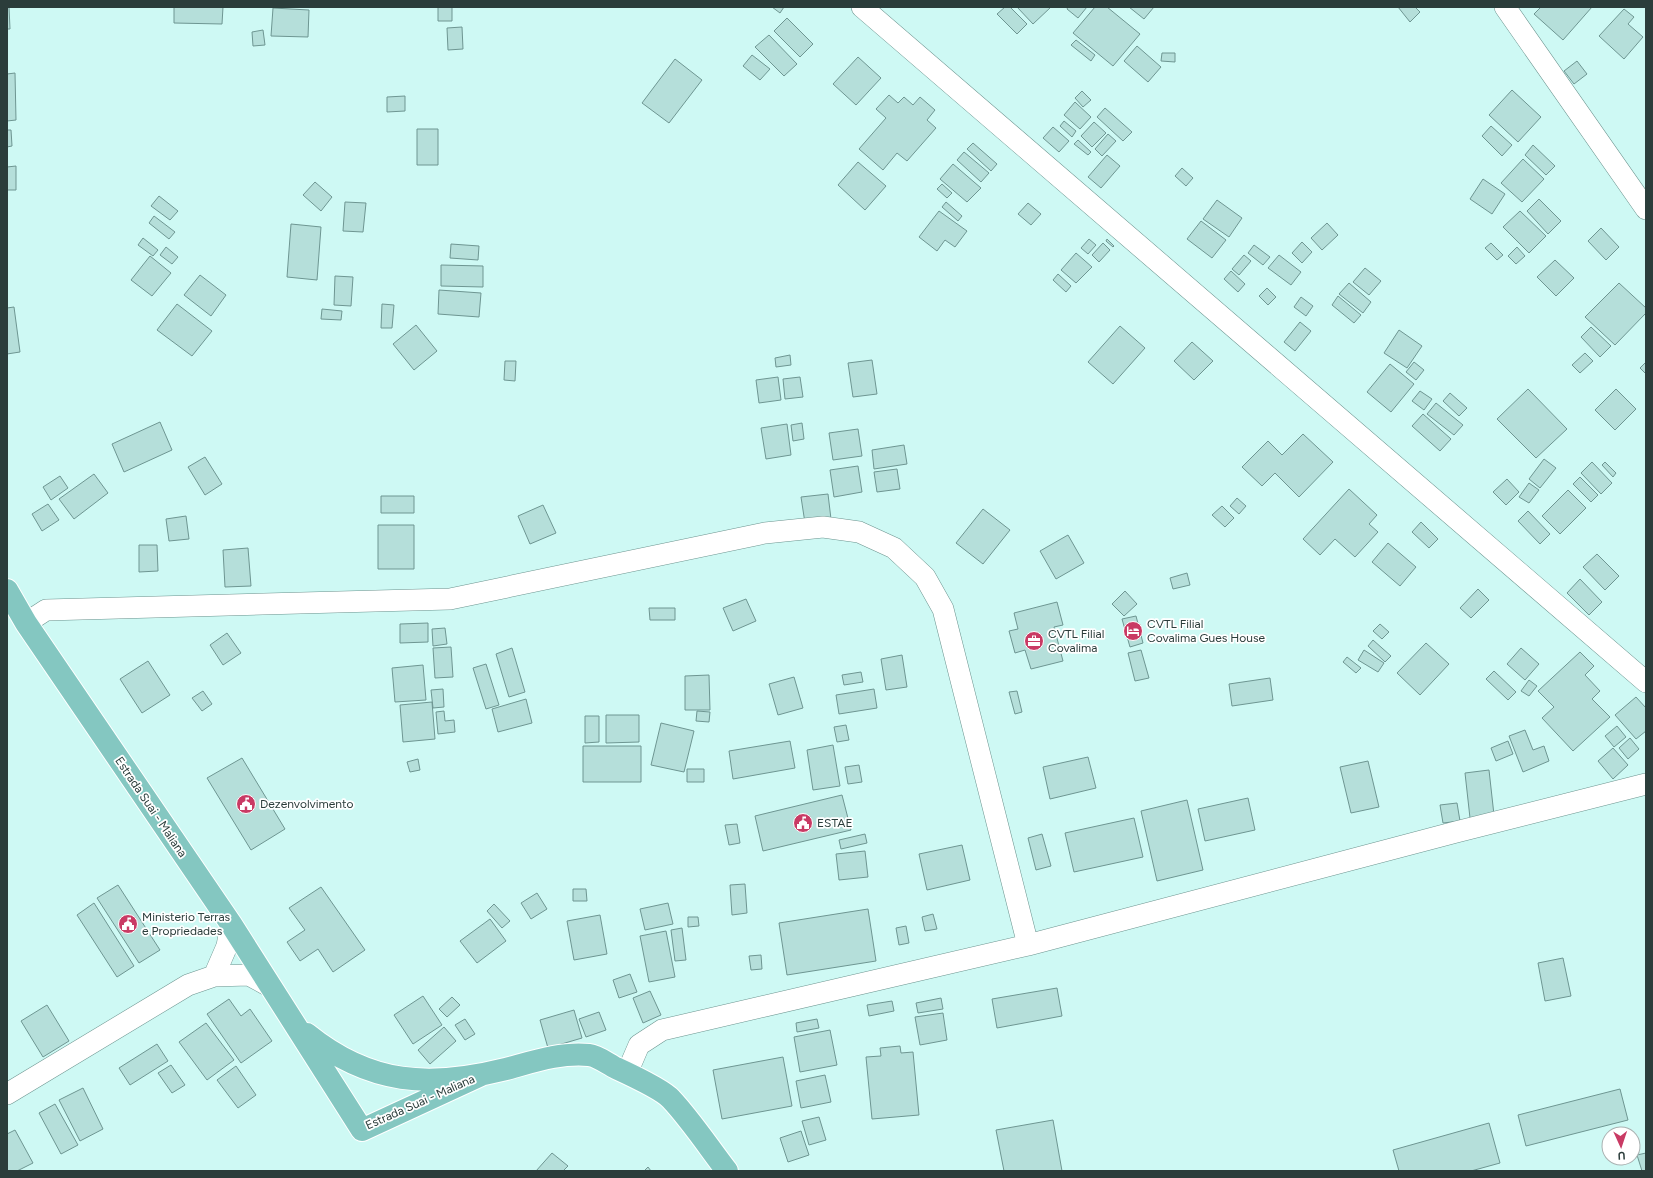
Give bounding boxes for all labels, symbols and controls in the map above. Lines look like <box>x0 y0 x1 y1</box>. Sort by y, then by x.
place label: CVTL Filial Covalima Gues House <box>1147 617 1266 645</box>
hotel icon: CVTL Filial Covalima Gues House <box>1122 620 1144 642</box>
place label: CVTL Filial Covalima <box>1048 627 1104 655</box>
office icon: CVTL Filial Covalima <box>1023 630 1045 652</box>
street label: Estrada Suai - Maliana <box>112 754 190 860</box>
public building icon: Dezenvolvimento <box>235 793 257 815</box>
place label: Dezenvolvimento <box>260 797 354 811</box>
public building icon: ESTAE <box>792 812 814 834</box>
place label: ESTAE <box>817 816 853 830</box>
place label: Ministerio Terras e Propriedades <box>142 910 230 938</box>
public building icon: Ministerio Terras e Propriedades <box>117 913 139 935</box>
street label: Estrada Suai - Maliana <box>363 1072 477 1132</box>
north arrow <box>1601 1126 1641 1166</box>
text: U <box>1617 1149 1626 1162</box>

